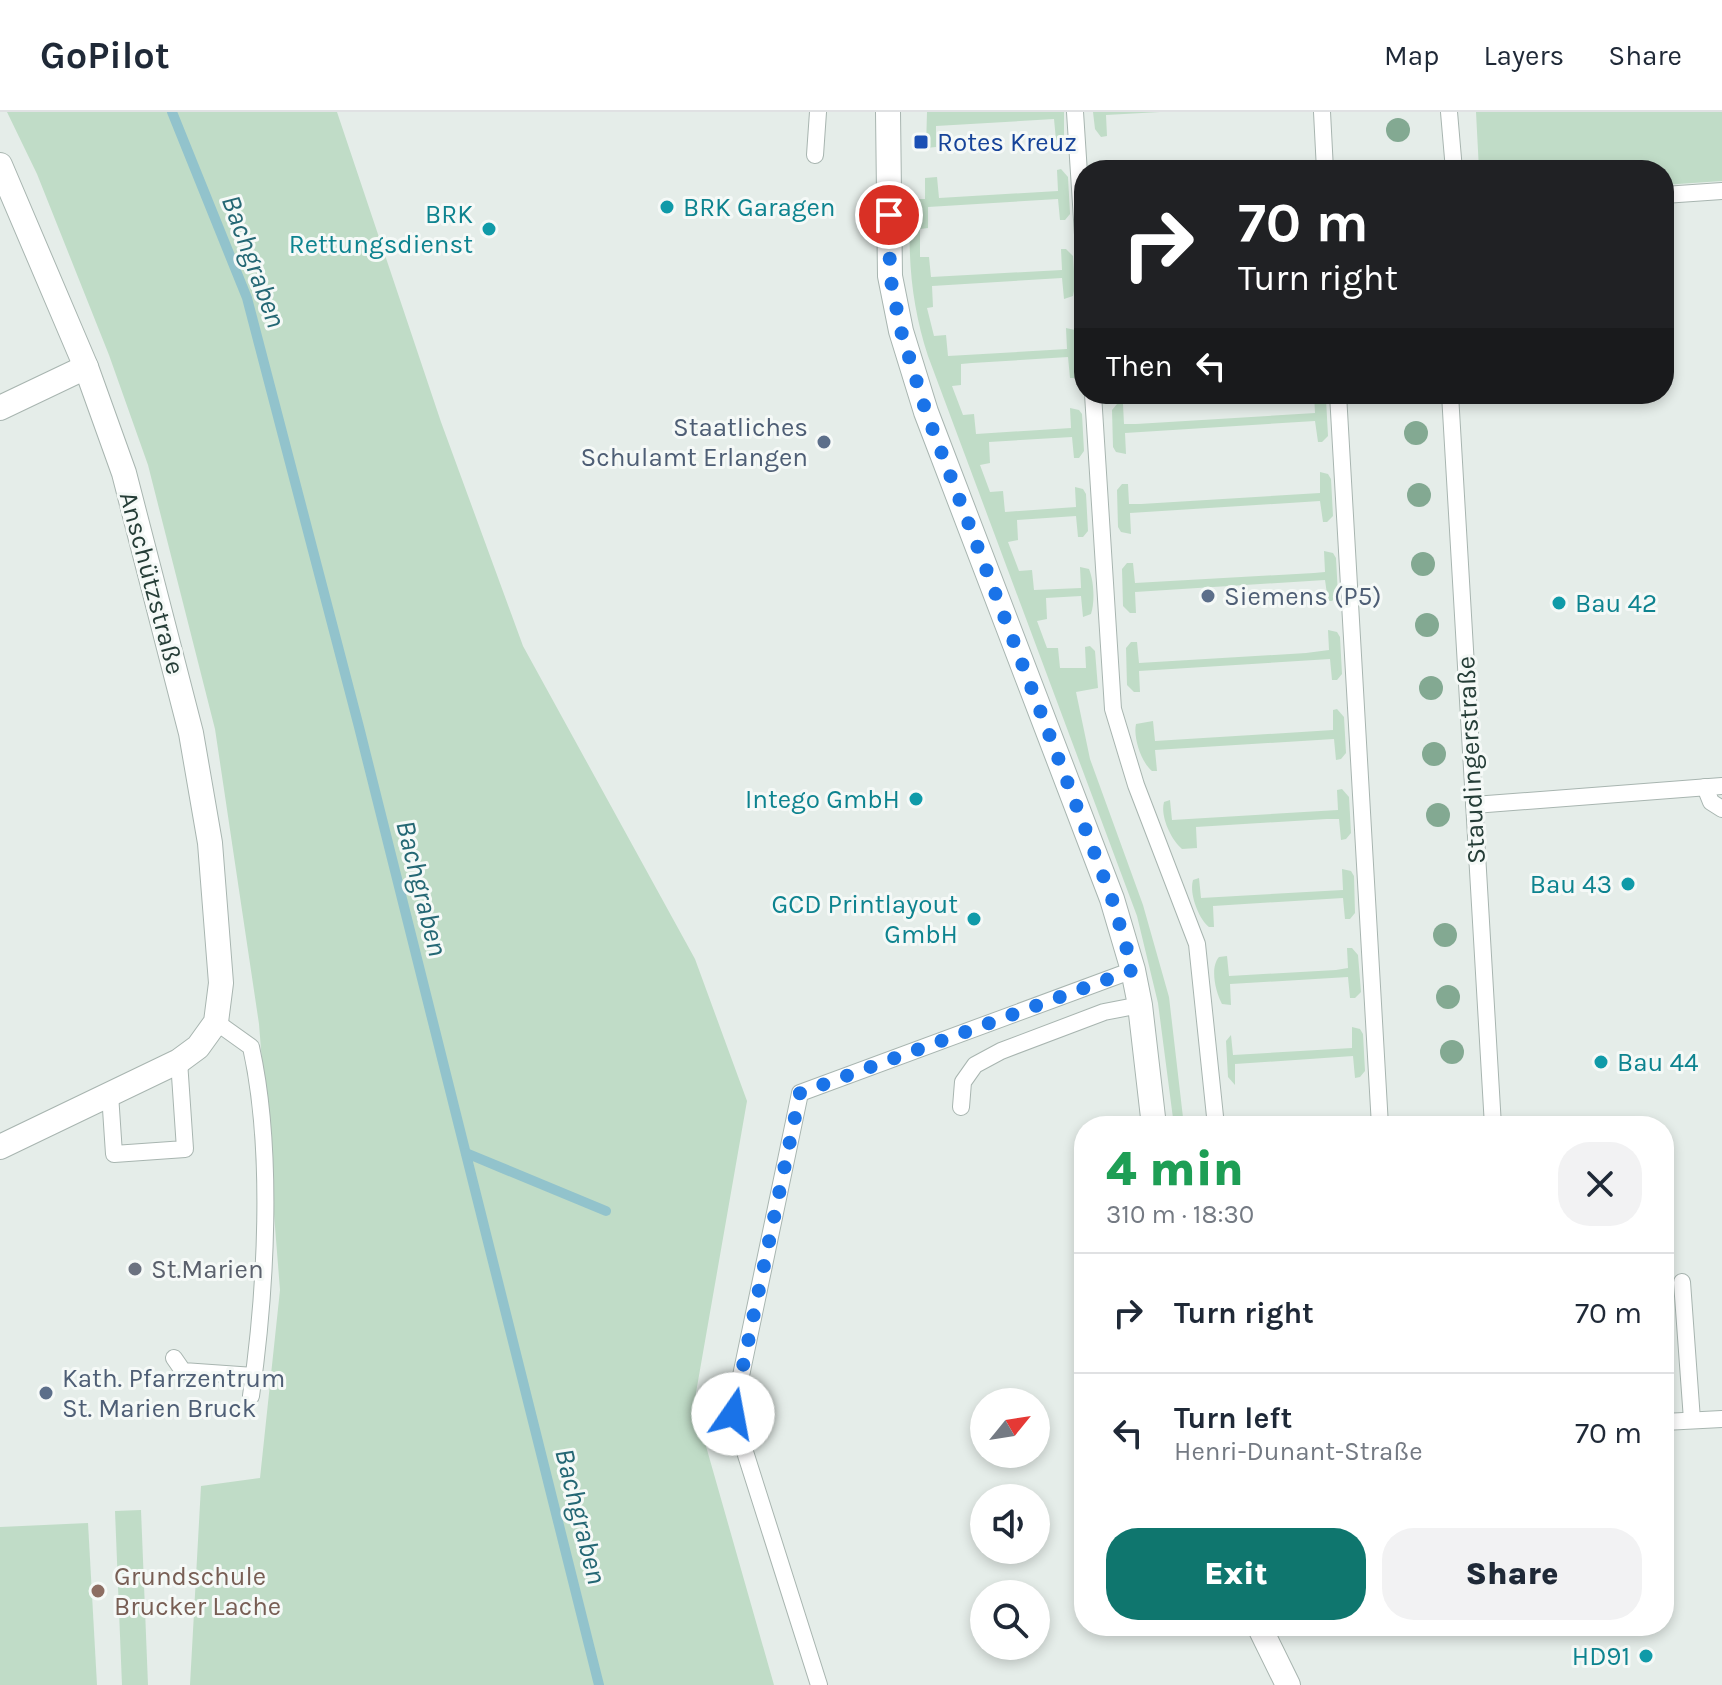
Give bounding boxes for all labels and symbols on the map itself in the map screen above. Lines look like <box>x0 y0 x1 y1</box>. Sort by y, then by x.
place label: Rotes Kreuz <box>937 127 1077 158</box>
marker: Rotes Kreuz <box>912 133 930 151</box>
pin <box>855 181 923 249</box>
water label: Bachgraben <box>215 190 293 332</box>
place label: BRK Garagen <box>683 192 836 223</box>
marker: BRK Garagen <box>658 198 676 216</box>
place label: BRK Rettungsdienst <box>289 199 473 260</box>
marker: BRK Rettungsdienst <box>480 220 498 238</box>
place label: Staatliches Schulamt Erlangen <box>581 412 808 473</box>
marker: Staatliches Schulamt Erlangen <box>815 433 833 451</box>
street label: Anschützstraße <box>113 488 191 678</box>
place label: Siemens (P5) <box>1224 581 1382 612</box>
marker: Siemens (P5) <box>1199 587 1217 605</box>
place label: Bau 42 <box>1575 588 1657 619</box>
marker: Bau 42 <box>1550 594 1568 612</box>
street label: Staudingerstraße <box>1450 655 1492 865</box>
place label: Intego GmbH <box>745 784 900 815</box>
marker: Intego GmbH <box>907 790 925 808</box>
water label: Bachgraben <box>389 817 455 959</box>
place label: Bau 43 <box>1530 869 1612 900</box>
marker: Bau 43 <box>1619 875 1637 893</box>
place label: GCD Printlayout GmbH <box>772 889 958 950</box>
marker: GCD Printlayout GmbH <box>965 910 983 928</box>
place label: Bau 44 <box>1617 1047 1698 1078</box>
marker: Bau 44 <box>1592 1053 1610 1071</box>
place label: St.Marien <box>151 1254 264 1285</box>
marker: St.Marien <box>126 1260 144 1278</box>
place label: Kath. Pfarrzentrum St. Marien Bruck <box>62 1363 285 1424</box>
position arrow <box>691 1372 775 1456</box>
marker: Kath. Pfarrzentrum St. Marien Bruck <box>37 1384 55 1402</box>
north arrow <box>970 1388 1050 1468</box>
water label: Bachgraben <box>548 1445 614 1587</box>
place label: Grundschule Brucker Lache <box>114 1561 281 1622</box>
marker: Grundschule Brucker Lache <box>89 1582 107 1600</box>
place label: HD91 <box>1572 1641 1630 1672</box>
marker: HD91 <box>1637 1647 1655 1665</box>

